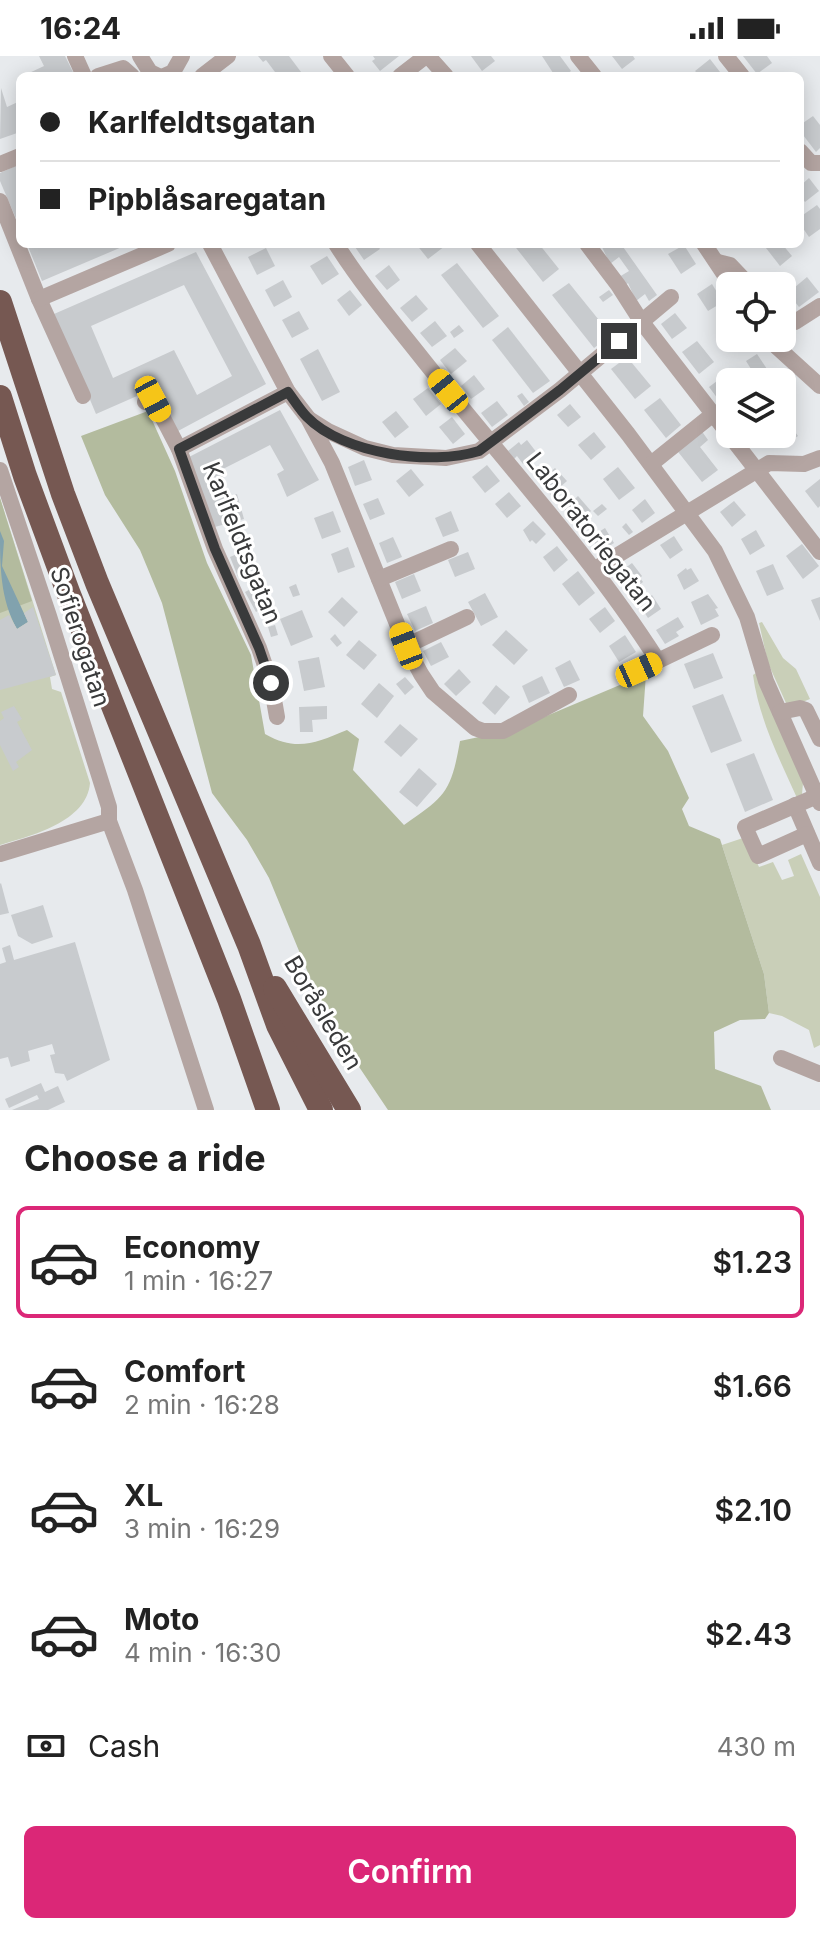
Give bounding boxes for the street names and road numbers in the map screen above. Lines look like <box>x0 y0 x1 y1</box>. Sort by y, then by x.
street label: Laboratoriegatan <box>520 446 662 617</box>
street label: Karlfeldtsgatan <box>197 458 288 628</box>
street label: Sofierogatan <box>44 563 117 710</box>
street label: Boråsleden <box>278 950 369 1075</box>

